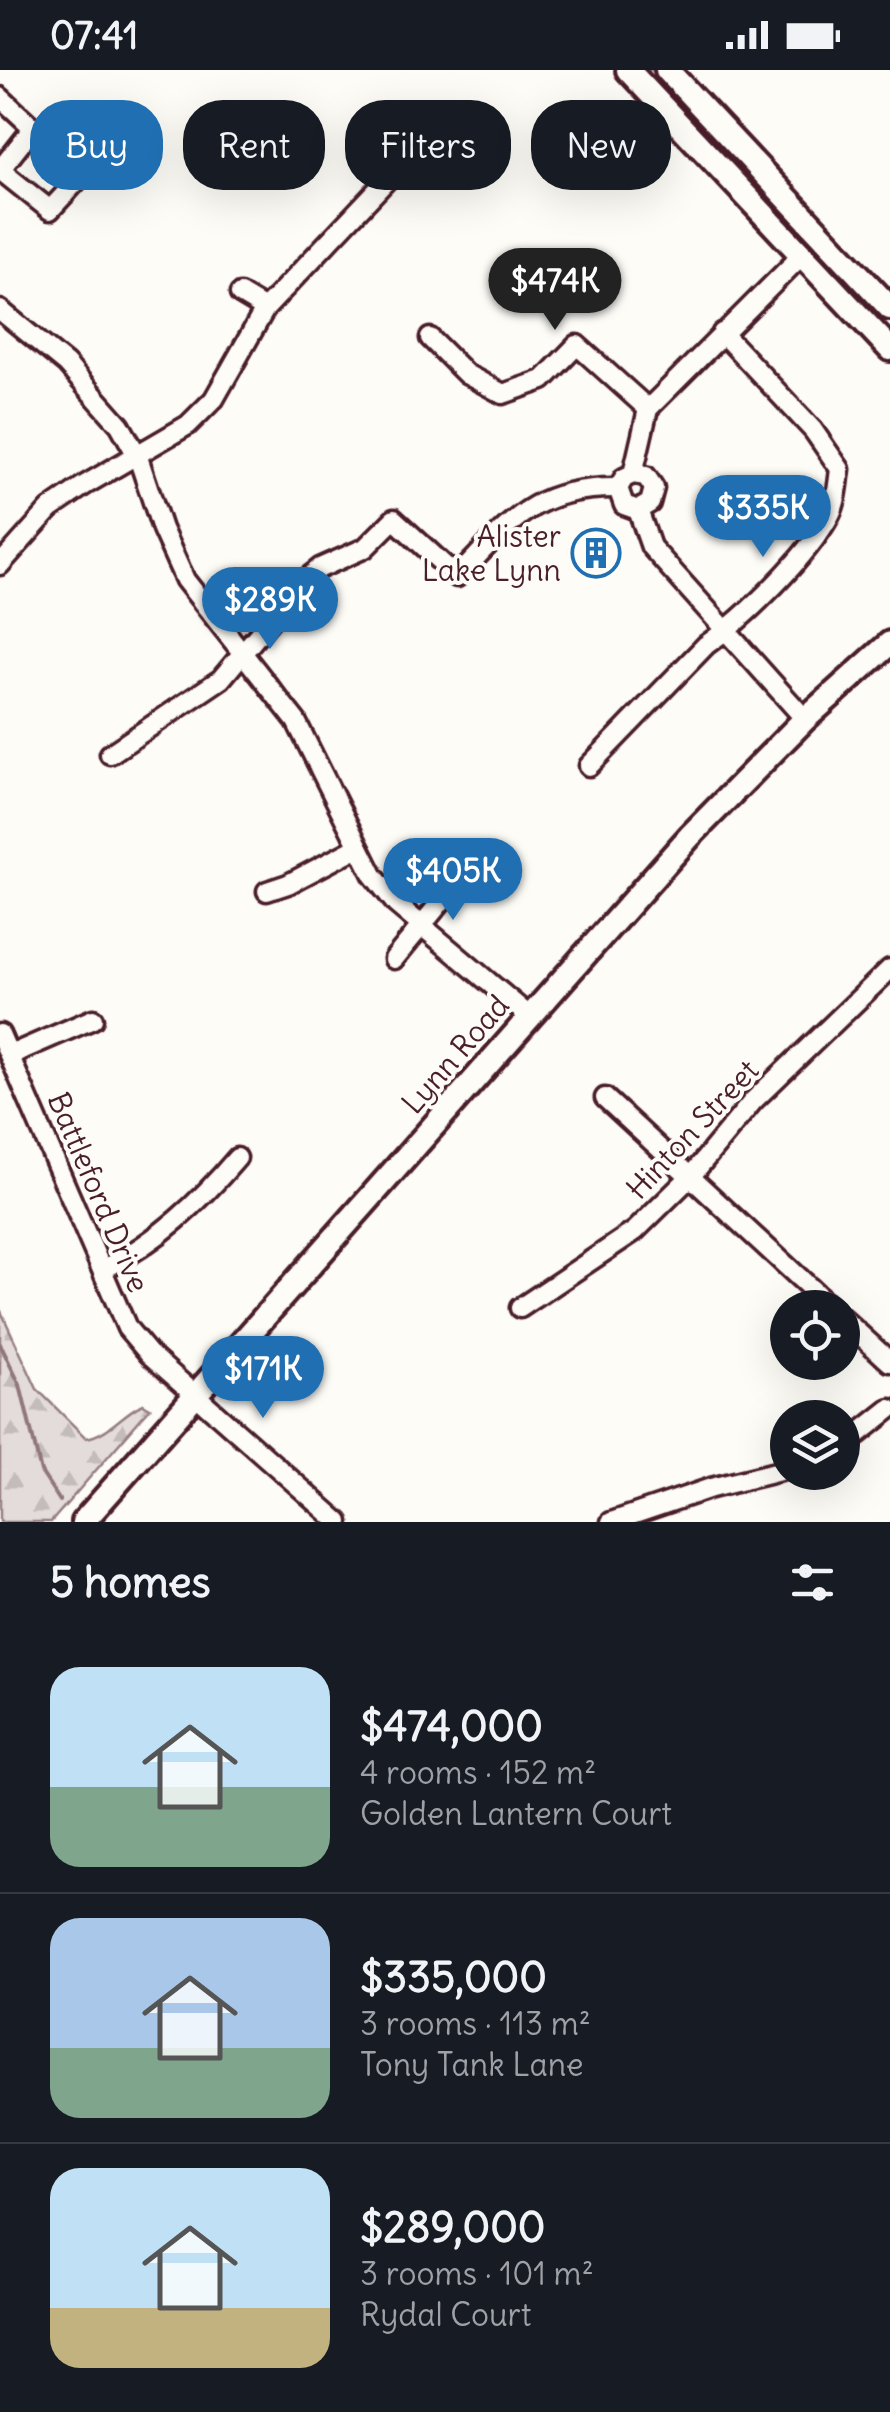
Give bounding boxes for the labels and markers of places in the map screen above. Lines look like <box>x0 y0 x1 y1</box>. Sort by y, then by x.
pin: $474K <box>485 248 625 333</box>
pin: $335K <box>693 475 833 560</box>
place label: Alister Lake Lynn <box>422 517 561 589</box>
building icon: Alister Lake Lynn <box>570 527 622 579</box>
pin: $289K <box>200 567 340 652</box>
pin: $405K <box>383 838 523 923</box>
pin: $171K <box>193 1336 333 1421</box>

